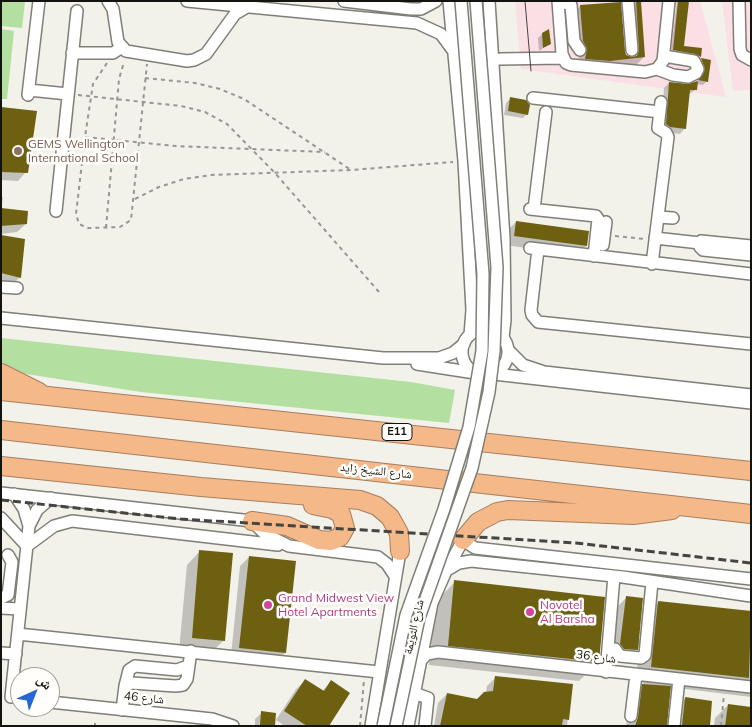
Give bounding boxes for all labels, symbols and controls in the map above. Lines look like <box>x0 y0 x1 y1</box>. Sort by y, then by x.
place label: GEMS Wellington International School <box>28 137 139 165</box>
marker: GEMS Wellington International School <box>12 145 24 157</box>
road number: E11 <box>382 424 412 441</box>
street label: شارع الشيخ زايد <box>339 460 413 482</box>
place label: Grand Midwest View Hotel Apartments <box>278 591 394 619</box>
street label: شارع الثويمة <box>401 598 427 656</box>
place label: Novotel Al Barsha <box>540 598 595 626</box>
marker: Grand Midwest View Hotel Apartments <box>262 599 274 611</box>
marker: Novotel Al Barsha <box>524 606 536 618</box>
street label: شارع 36 <box>575 647 617 667</box>
north arrow <box>10 667 60 717</box>
text: ش <box>33 670 56 694</box>
street label: شارع 46 <box>123 689 165 707</box>

